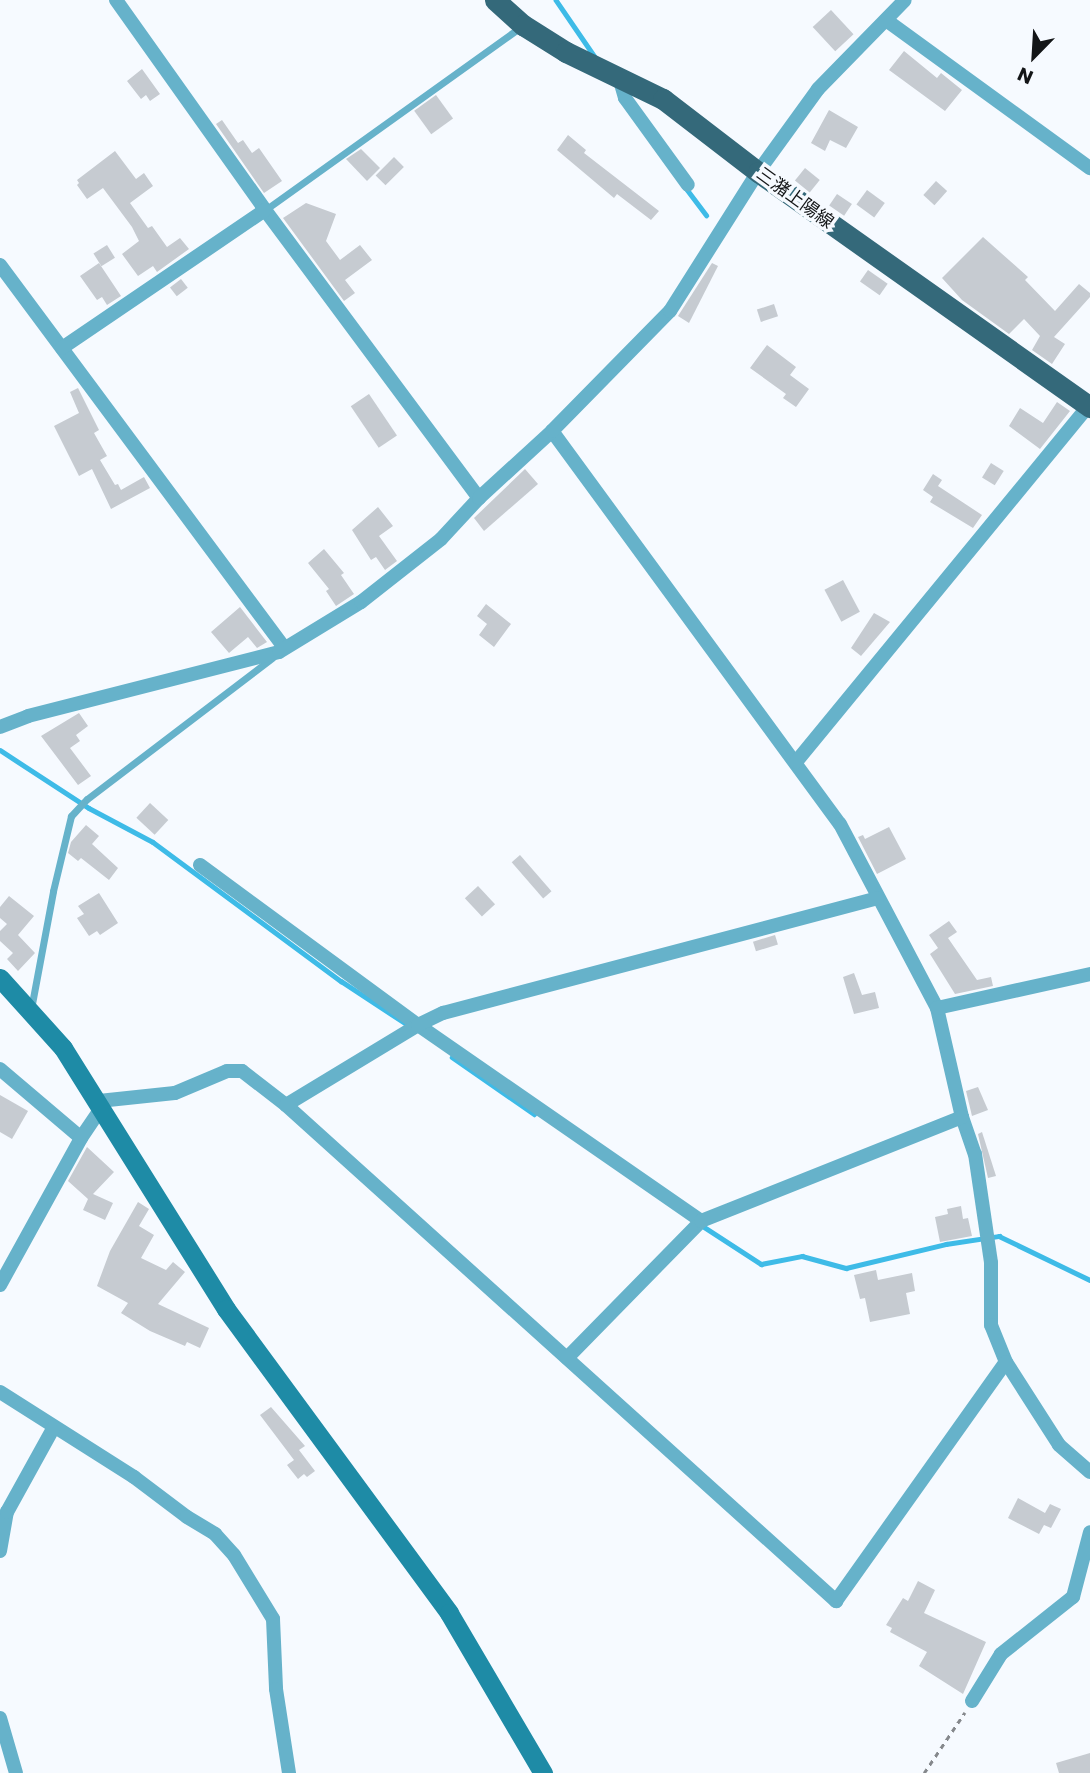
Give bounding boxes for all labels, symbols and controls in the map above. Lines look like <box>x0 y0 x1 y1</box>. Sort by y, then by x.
north arrow <box>999 21 1069 91</box>
text: N <box>1013 60 1037 91</box>
street label: 三潴上陽線 <box>752 163 838 233</box>

